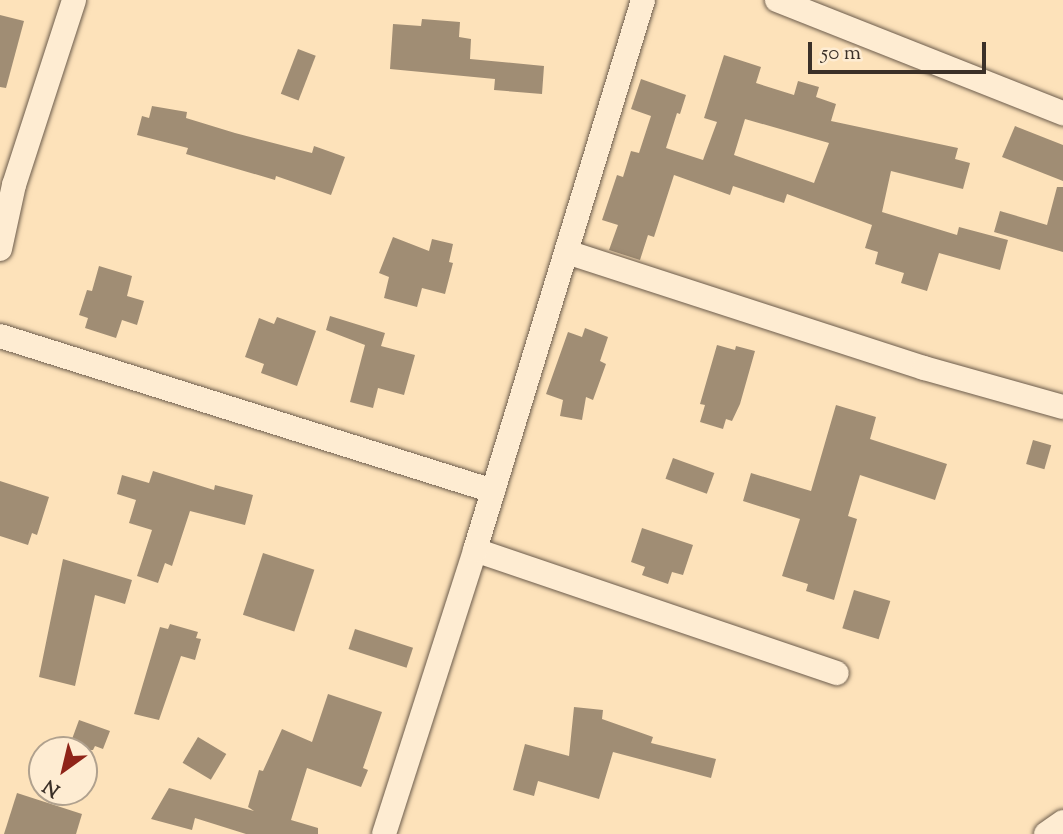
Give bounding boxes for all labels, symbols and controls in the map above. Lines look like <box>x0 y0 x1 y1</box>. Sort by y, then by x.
scale bar <box>811 28 990 72</box>
text: 50 m <box>821 39 861 69</box>
north arrow <box>28 736 98 806</box>
text: N <box>38 772 66 803</box>

